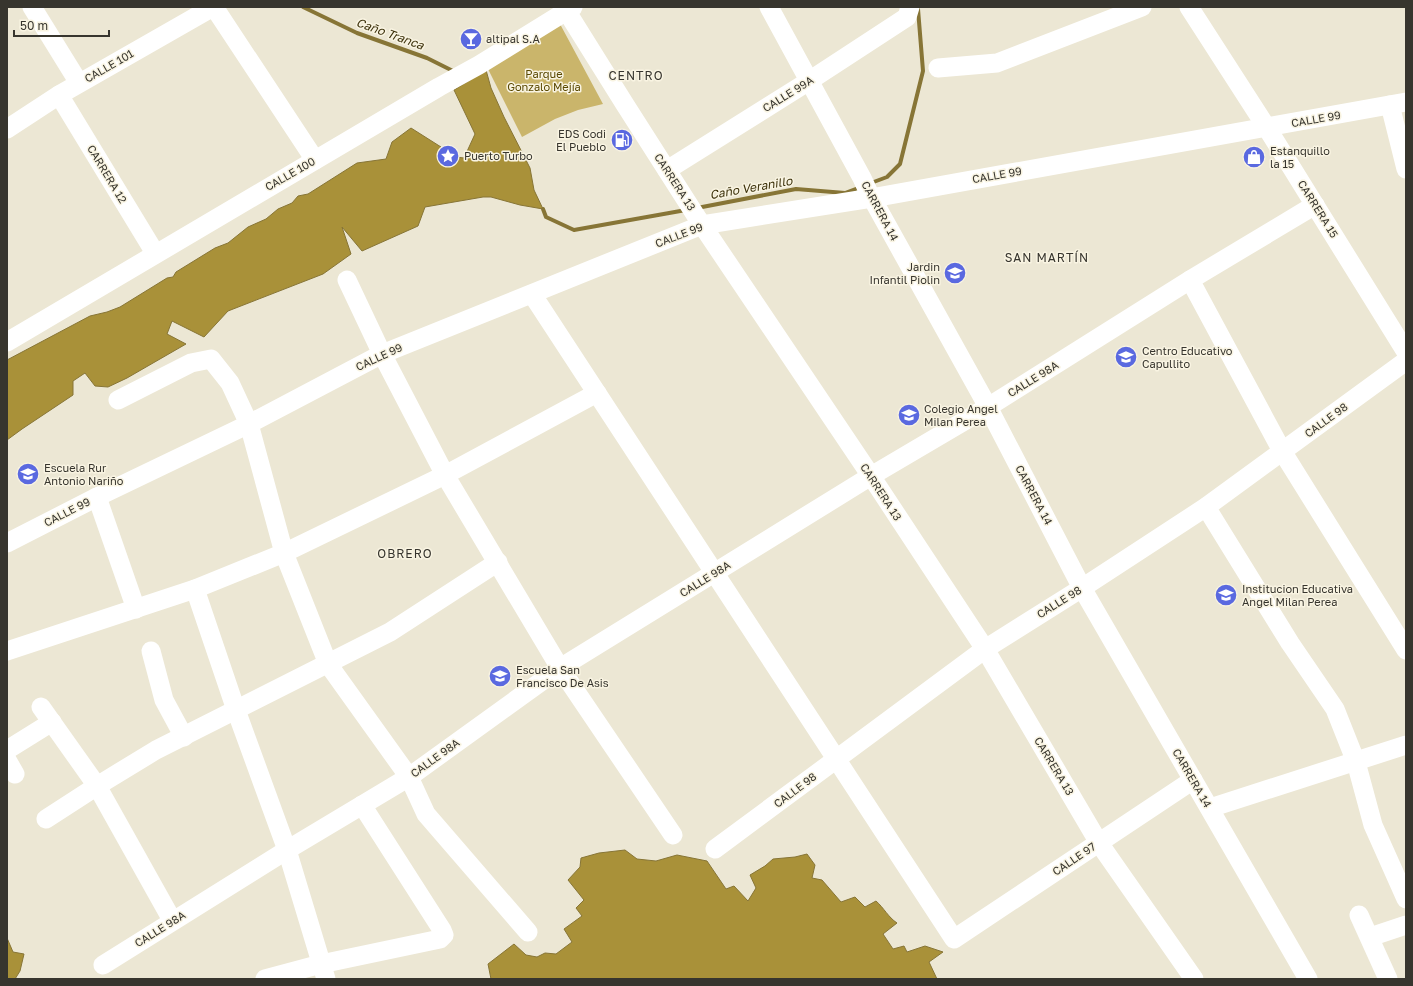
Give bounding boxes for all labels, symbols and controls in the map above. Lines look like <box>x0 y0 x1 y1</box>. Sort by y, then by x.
scale bar <box>14 12 109 38</box>
water label: Caño Tranca <box>354 14 427 53</box>
text: 50 m <box>20 18 48 33</box>
bar icon: altipal S.A <box>458 26 484 52</box>
place label: altipal S.A <box>486 32 540 45</box>
street label: CALLE 101 <box>82 46 135 85</box>
park label: Parque Gonzalo Mejía <box>507 67 581 93</box>
district label: CENTRO <box>608 68 664 83</box>
street label: CALLE 99A <box>760 73 816 114</box>
street label: CALLE 99 <box>1290 108 1342 129</box>
place label: EDS Codi El Pueblo <box>556 127 606 153</box>
fuel station icon: EDS Codi El Pueblo <box>609 127 635 153</box>
street label: CARRERA 12 <box>85 142 130 205</box>
place icon: Puerto Turbo <box>435 143 461 169</box>
shop icon: Estanquillo la 15 <box>1241 144 1267 170</box>
place label: Estanquillo la 15 <box>1270 144 1330 170</box>
place label: Puerto Turbo <box>464 149 533 162</box>
street label: CARRERA 13 <box>652 151 699 213</box>
street label: CALLE 100 <box>262 154 317 193</box>
street label: CALLE 99 <box>971 164 1023 185</box>
water label: Caño Veranillo <box>708 173 794 202</box>
street label: CARRERA 15 <box>1296 177 1341 240</box>
street label: CARRERA 14 <box>859 179 902 243</box>
street label: CALLE 99 <box>653 220 704 250</box>
district label: SAN MARTÍN <box>1005 250 1089 265</box>
place label: Jardin Infantil Piolin <box>870 260 940 286</box>
school or university icon: Jardin Infantil Piolin <box>942 260 968 286</box>
street label: CALLE 99 <box>353 340 404 373</box>
school or university icon: Centro Educativo Capullito <box>1113 344 1139 370</box>
place label: Centro Educativo Capullito <box>1142 344 1233 370</box>
street label: CALLE 98A <box>1005 358 1061 399</box>
street label: CALLE 98 <box>1302 399 1350 440</box>
school or university icon: Colegio Angel Milan Perea <box>896 402 922 428</box>
place label: Colegio Angel Milan Perea <box>924 402 998 428</box>
school or university icon: Escuela Rur Antonio Nariño <box>15 461 41 487</box>
place label: Escuela Rur Antonio Nariño <box>44 461 124 487</box>
street label: CARRERA 13 <box>858 461 905 523</box>
street label: CARRERA 14 <box>1013 463 1056 527</box>
street label: CALLE 99 <box>42 494 92 529</box>
district label: OBRERO <box>377 546 433 561</box>
street label: CALLE 98A <box>677 558 733 599</box>
school or university icon: Institucion Educativa Angel Milan Perea <box>1213 582 1239 608</box>
place label: Institucion Educativa Angel Milan Perea <box>1242 582 1353 608</box>
street label: CALLE 98 <box>1034 583 1084 620</box>
school or university icon: Escuela San Francisco De Asis <box>487 663 513 689</box>
place label: Escuela San Francisco De Asis <box>516 663 609 689</box>
street label: CARRERA 13 <box>1032 734 1077 797</box>
street label: CALLE 98A <box>408 735 462 780</box>
street label: CARRERA 14 <box>1170 746 1215 810</box>
street label: CALLE 98 <box>771 769 819 810</box>
street label: CALLE 97 <box>1050 839 1098 878</box>
street label: CALLE 98A <box>132 908 188 949</box>

